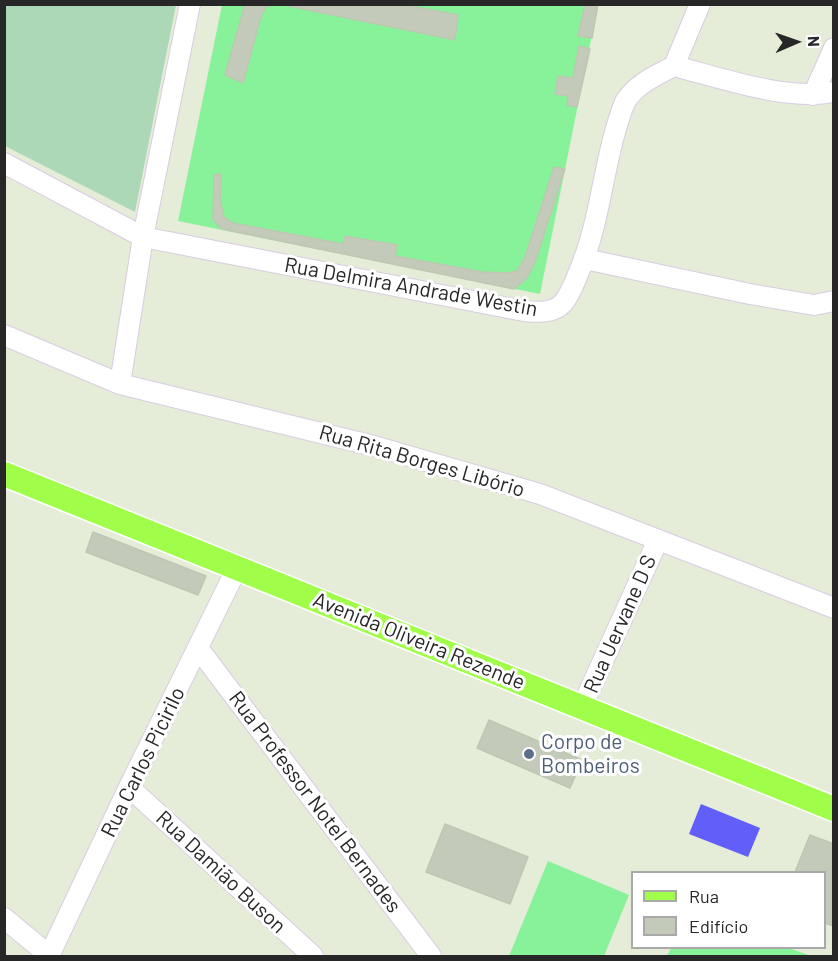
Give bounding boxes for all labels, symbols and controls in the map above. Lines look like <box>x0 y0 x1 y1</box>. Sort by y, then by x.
north arrow <box>766 12 826 72</box>
text: N <box>805 36 824 47</box>
street label: Rua Delmira Andrade Westin <box>282 252 540 322</box>
street label: Rua Rita Borges Libório <box>316 420 528 502</box>
street label: Rua Uervane D S <box>578 551 662 697</box>
street label: Avenida Oliveira Rezende <box>309 587 529 695</box>
street label: Rua Carlos Picirilo <box>96 683 190 841</box>
street label: Rua Professor Notel Bernades <box>223 686 407 918</box>
place label: Corpo de Bombeiros <box>541 729 640 779</box>
marker: Corpo de Bombeiros <box>522 747 536 761</box>
street label: Rua Damião Buson <box>151 805 291 939</box>
legend <box>631 871 826 949</box>
text: Rua <box>689 885 719 907</box>
text: Edifício <box>689 915 748 937</box>

